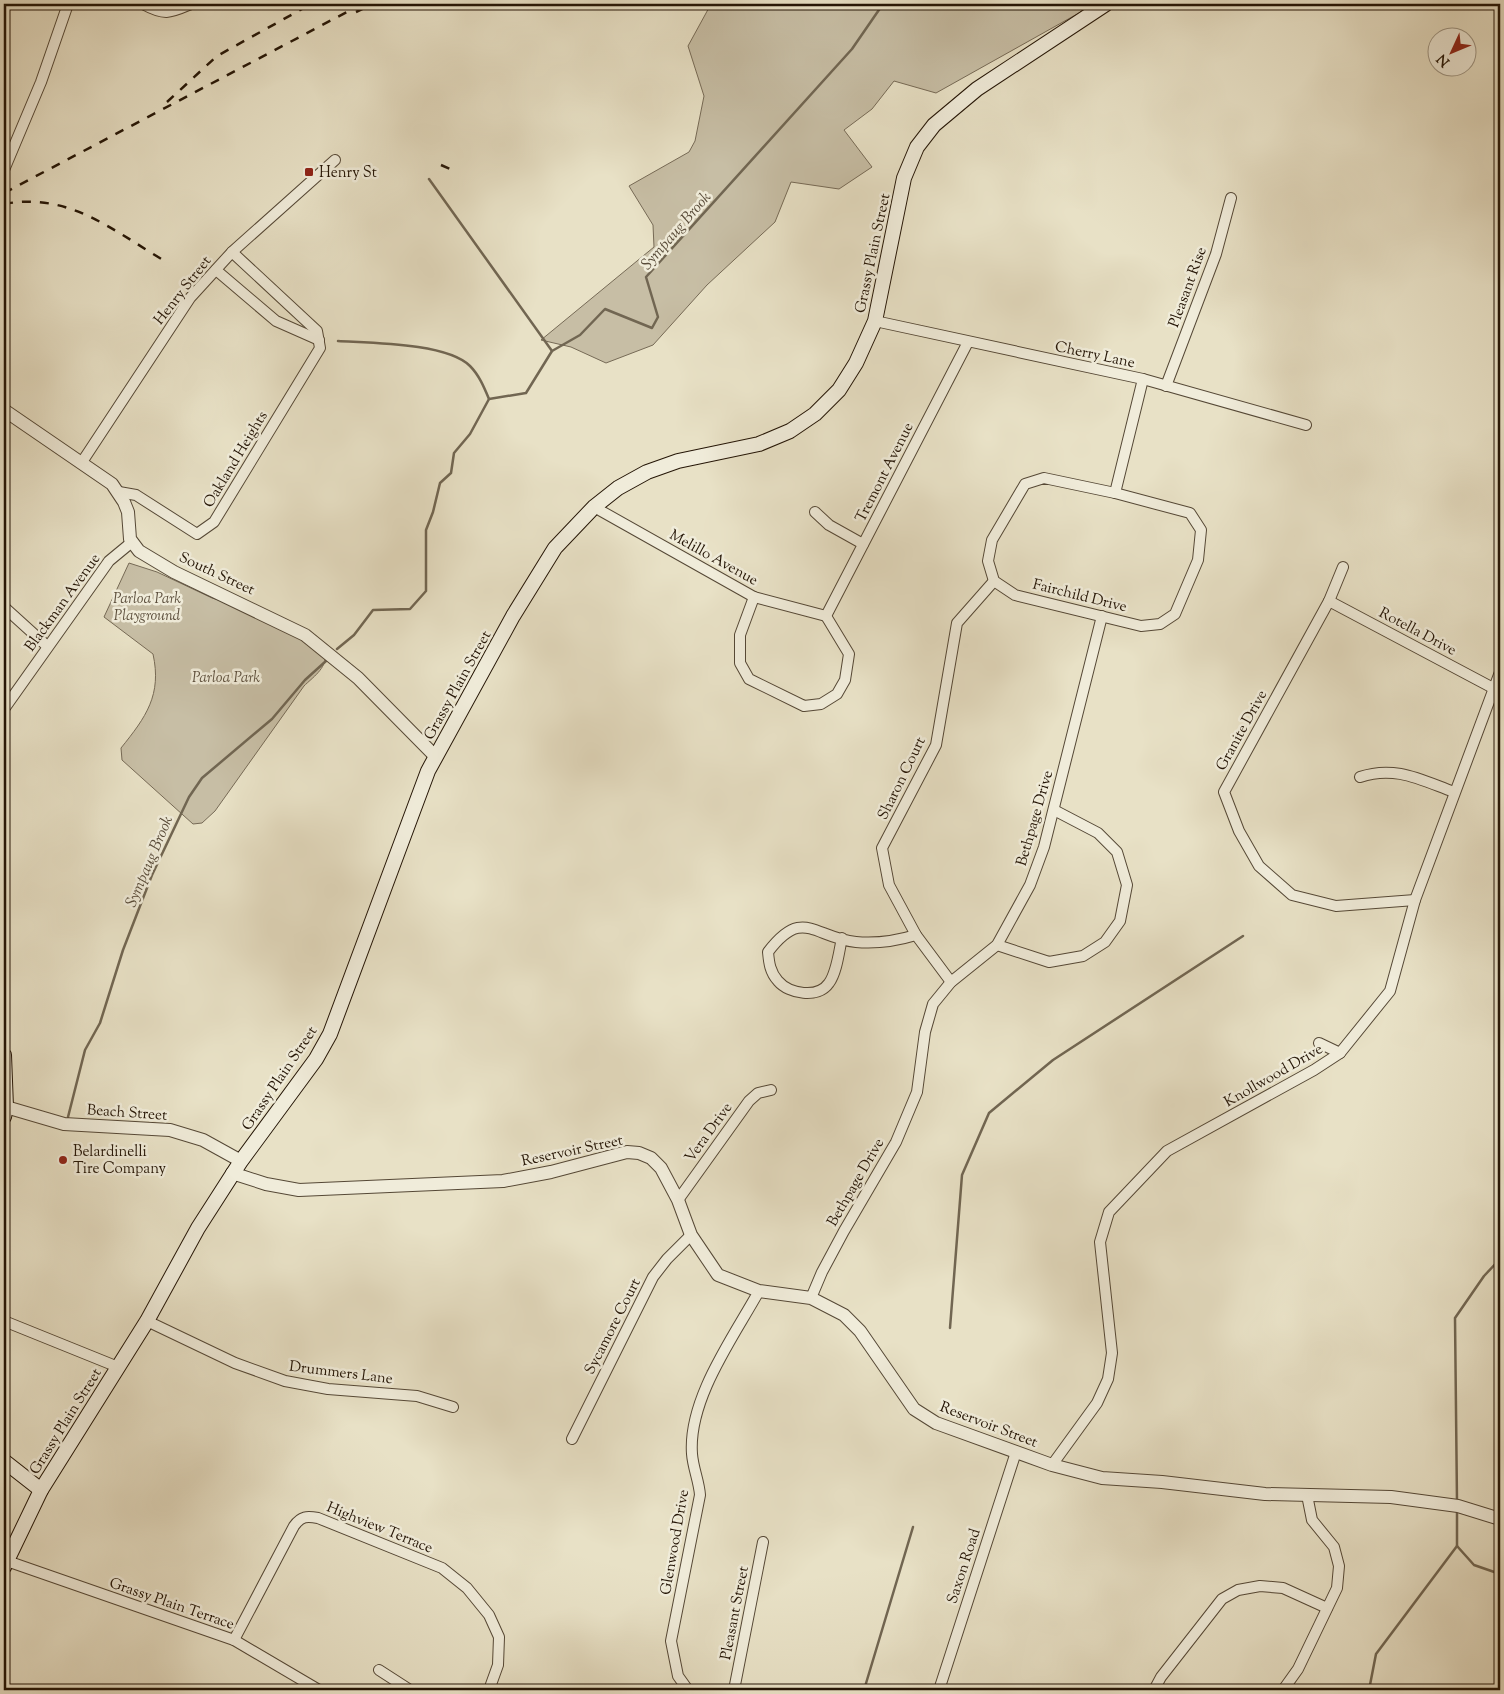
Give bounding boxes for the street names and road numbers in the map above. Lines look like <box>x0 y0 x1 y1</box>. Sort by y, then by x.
street label: Grassy Plain Street <box>851 192 896 315</box>
street label: Pleasant Rise <box>1164 244 1213 331</box>
street label: Henry Street <box>149 252 217 330</box>
street label: Cherry Lane <box>1053 337 1137 374</box>
street label: Oakland Heights <box>199 407 274 512</box>
street label: Tremont Avenue <box>851 419 920 526</box>
street label: Melillo Avenue <box>665 525 762 591</box>
street label: South Street <box>175 548 258 601</box>
street label: Blackman Avenue <box>20 550 106 656</box>
street label: Fairchild Drive <box>1030 575 1129 618</box>
street label: Rotella Drive <box>1375 603 1460 662</box>
street label: Grassy Plain Street <box>420 627 497 744</box>
street label: Granite Drive <box>1211 687 1273 775</box>
street label: Sharon Court <box>873 734 931 824</box>
street label: Bethpage Drive <box>1012 768 1059 869</box>
street label: Grassy Plain Street <box>237 1022 323 1135</box>
street label: Knollwood Drive <box>1220 1039 1327 1113</box>
street label: Vera Drive <box>680 1099 738 1167</box>
street label: Beach Street <box>86 1100 168 1127</box>
street label: Reservoir Street <box>520 1130 625 1172</box>
street label: Bethpage Drive <box>823 1135 890 1231</box>
street label: Sycamore Court <box>580 1275 647 1378</box>
street label: Drummers Lane <box>288 1357 394 1390</box>
street label: Grassy Plain Street <box>25 1365 107 1479</box>
street label: Reservoir Street <box>937 1397 1040 1454</box>
street label: Glenwood Drive <box>656 1488 695 1597</box>
street label: Highview Terrace <box>323 1497 436 1559</box>
street label: Saxon Road <box>942 1526 987 1607</box>
street label: Pleasant Street <box>716 1565 755 1662</box>
street label: Grassy Plain Terrace <box>106 1573 237 1636</box>

